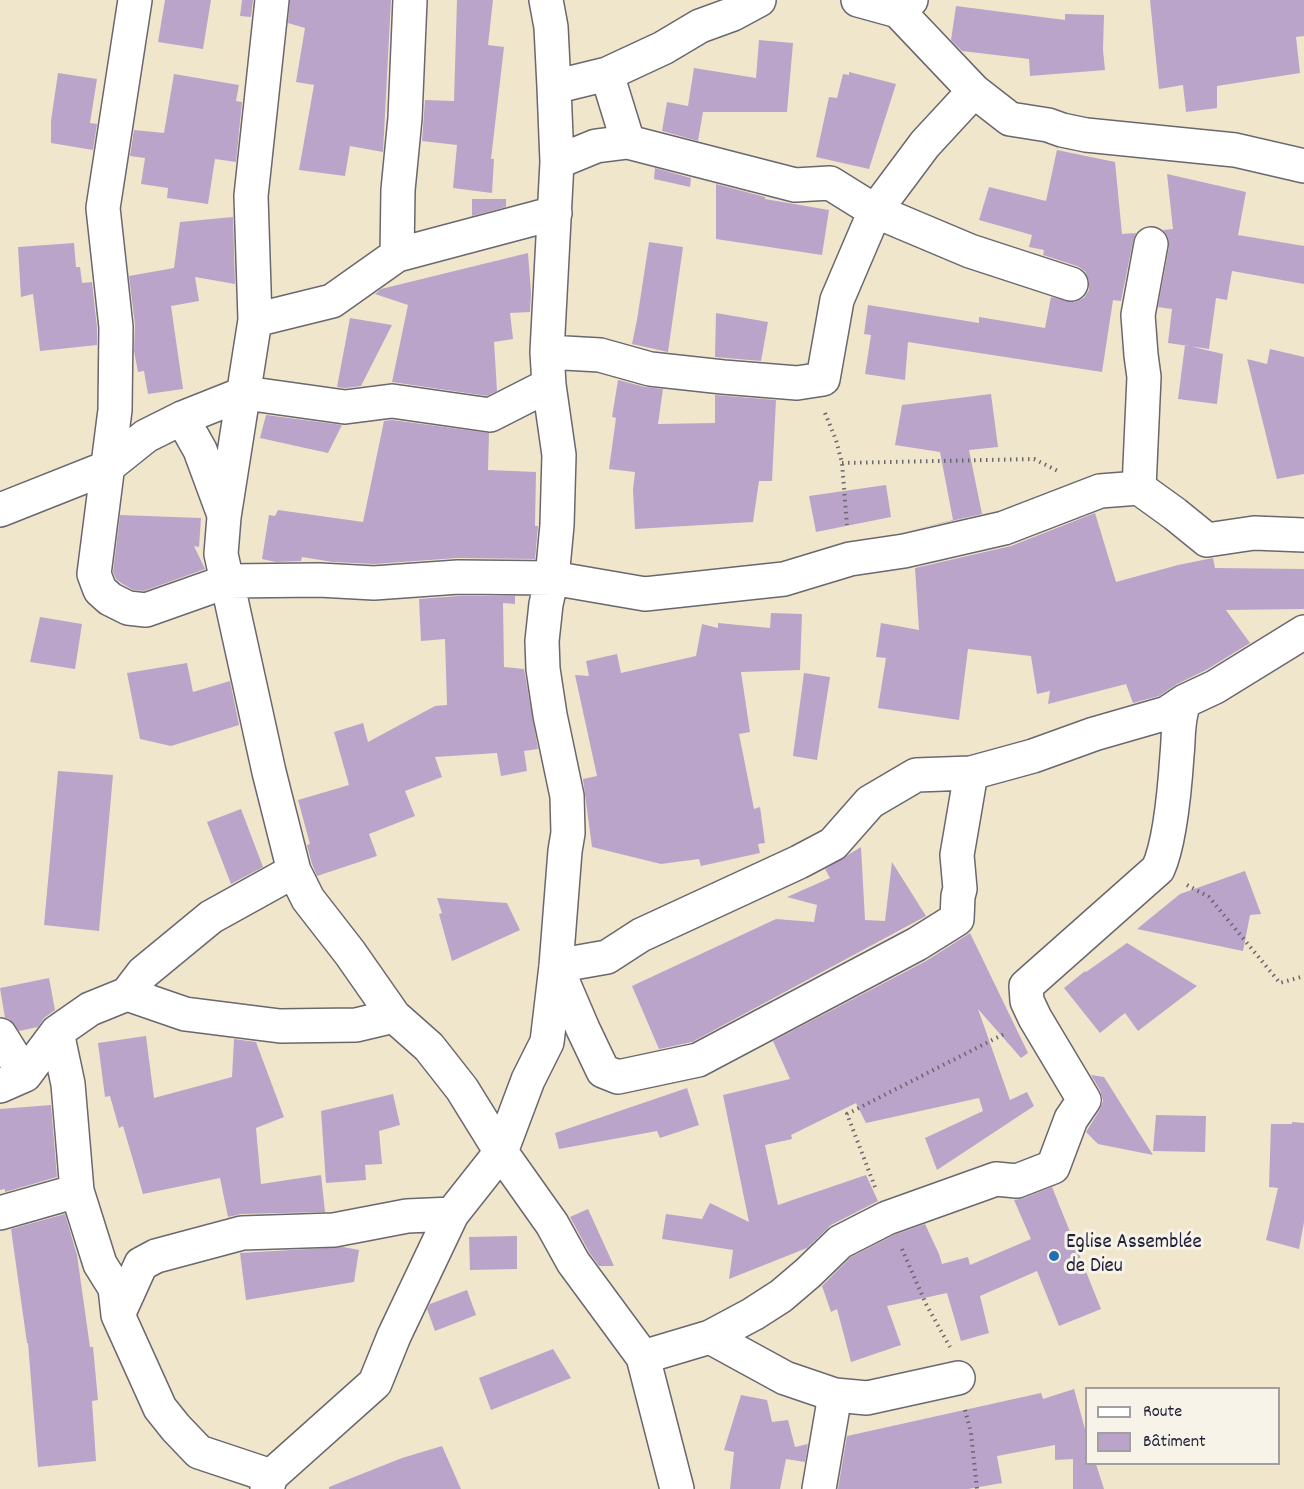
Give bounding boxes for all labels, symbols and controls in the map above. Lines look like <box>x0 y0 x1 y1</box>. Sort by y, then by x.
place label: Eglise Assemblée de Dieu <box>1066 1231 1202 1281</box>
marker: Eglise Assemblée de Dieu <box>1047 1249 1061 1263</box>
legend <box>1085 1387 1280 1465</box>
text: Route <box>1143 1400 1182 1425</box>
text: Bâtiment <box>1143 1430 1206 1455</box>

